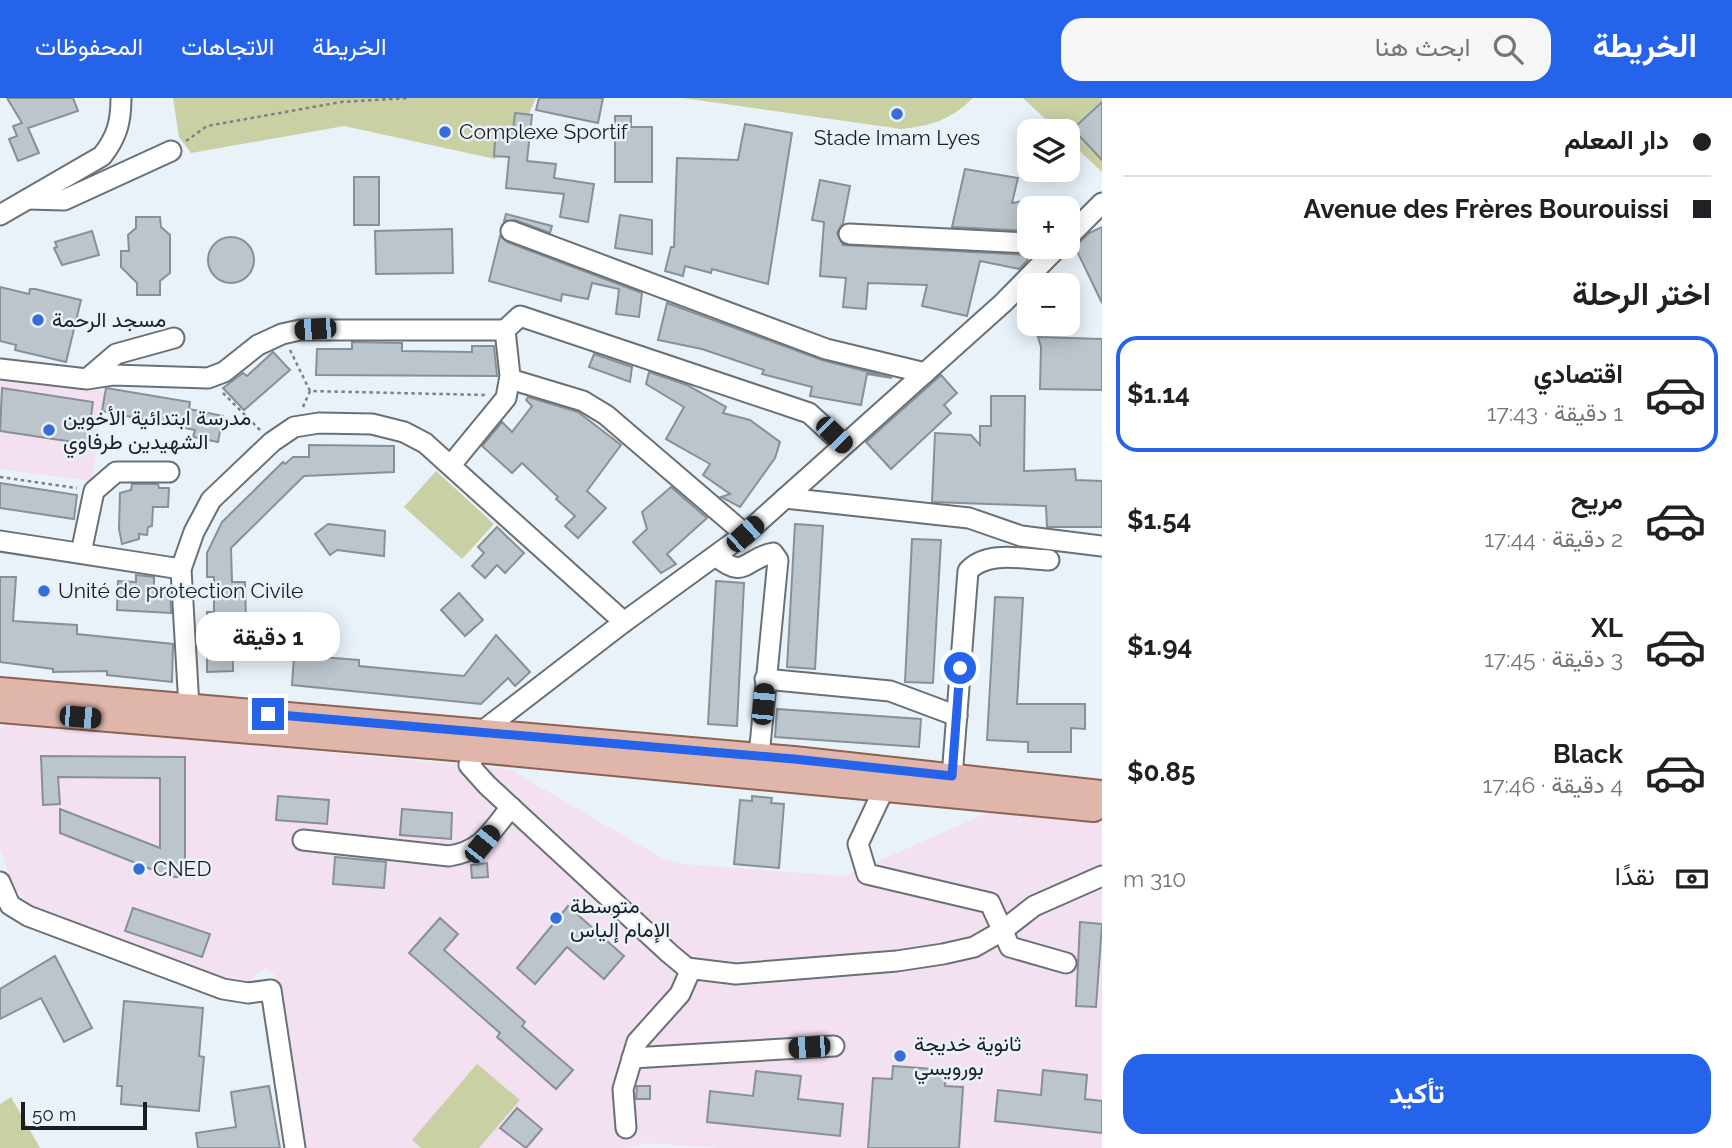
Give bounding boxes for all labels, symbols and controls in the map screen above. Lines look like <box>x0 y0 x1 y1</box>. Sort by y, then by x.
search box <box>1061 18 1551 81</box>
text: الخريطة <box>1593 26 1697 65</box>
icon: search <box>1489 30 1527 68</box>
text: المحفوظات <box>35 32 143 61</box>
text: الاتجاهات <box>181 32 274 61</box>
text: الخريطة <box>312 32 387 61</box>
text: ابحث هنا <box>1375 32 1471 62</box>
marker: Stade Imam Lyes <box>889 106 905 122</box>
place label: Complexe Sportif <box>459 119 629 144</box>
map controls <box>1017 119 1080 336</box>
button: layers <box>1017 119 1080 182</box>
marker: Complexe Sportif <box>437 124 453 140</box>
place label: Stade Imam Lyes <box>814 125 980 150</box>
text: دار المعلم <box>1564 125 1669 155</box>
text: Avenue des Frères Bourouissi <box>1304 194 1669 224</box>
button: + <box>1017 196 1080 259</box>
button: − <box>1017 273 1080 336</box>
text: اختر الرحلة <box>1572 275 1711 312</box>
place label: مسجد الرحمة <box>52 307 166 333</box>
marker: مسجد الرحمة <box>30 312 46 328</box>
car <box>294 317 337 341</box>
text: اقتصادي <box>1534 359 1623 389</box>
icon: car <box>1644 363 1707 426</box>
text: $1.14 <box>1127 379 1190 409</box>
text: 1 دقيقة · 17:43 <box>1487 399 1623 426</box>
place label: مدرسة ابتدائية الأخوين الشهيدين طرفاوي <box>63 405 251 459</box>
car <box>812 413 857 457</box>
marker: مدرسة ابتدائية الأخوين الشهيدين طرفاوي <box>41 422 57 438</box>
text: مريح <box>1571 485 1623 515</box>
icon: car <box>1644 489 1707 552</box>
text: $1.54 <box>1127 505 1191 535</box>
car <box>723 512 768 556</box>
text: 2 دقيقة · 17:44 <box>1484 525 1623 552</box>
place label: Unité de protection Civile <box>58 578 303 603</box>
marker: Unité de protection Civile <box>36 583 52 599</box>
callout: 1 دقيقة <box>196 612 340 662</box>
text: XL <box>1591 613 1623 643</box>
icon: car <box>1644 615 1707 678</box>
text: 1 دقيقة <box>232 623 304 650</box>
text: $1.94 <box>1127 631 1192 661</box>
text: 3 دقيقة · 17:45 <box>1484 645 1623 672</box>
route start <box>944 652 976 684</box>
car <box>751 682 776 726</box>
route end <box>252 698 284 730</box>
car <box>59 705 102 729</box>
text: Black <box>1553 739 1623 769</box>
icon: car <box>1644 741 1707 804</box>
text: $0.85 <box>1127 757 1195 787</box>
text: 4 دقيقة · 17:46 <box>1482 771 1623 798</box>
car <box>461 821 504 867</box>
place label: CNED <box>153 856 211 881</box>
icon: cash <box>1673 860 1711 898</box>
marker: CNED <box>131 861 147 877</box>
text: نقدًا <box>1615 861 1655 891</box>
text: 310 m <box>1123 865 1186 892</box>
place label: متوسطة الإمام إلياس <box>570 893 670 944</box>
marker: متوسطة الإمام إلياس <box>548 910 564 926</box>
place label: ثانوية خديجة بورويسي <box>914 1031 1022 1085</box>
car <box>788 1035 831 1059</box>
marker: ثانوية خديجة بورويسي <box>892 1048 908 1064</box>
button: تأكيد <box>1123 1054 1711 1134</box>
scale bar <box>21 1099 147 1131</box>
text: 50 m <box>32 1103 76 1125</box>

